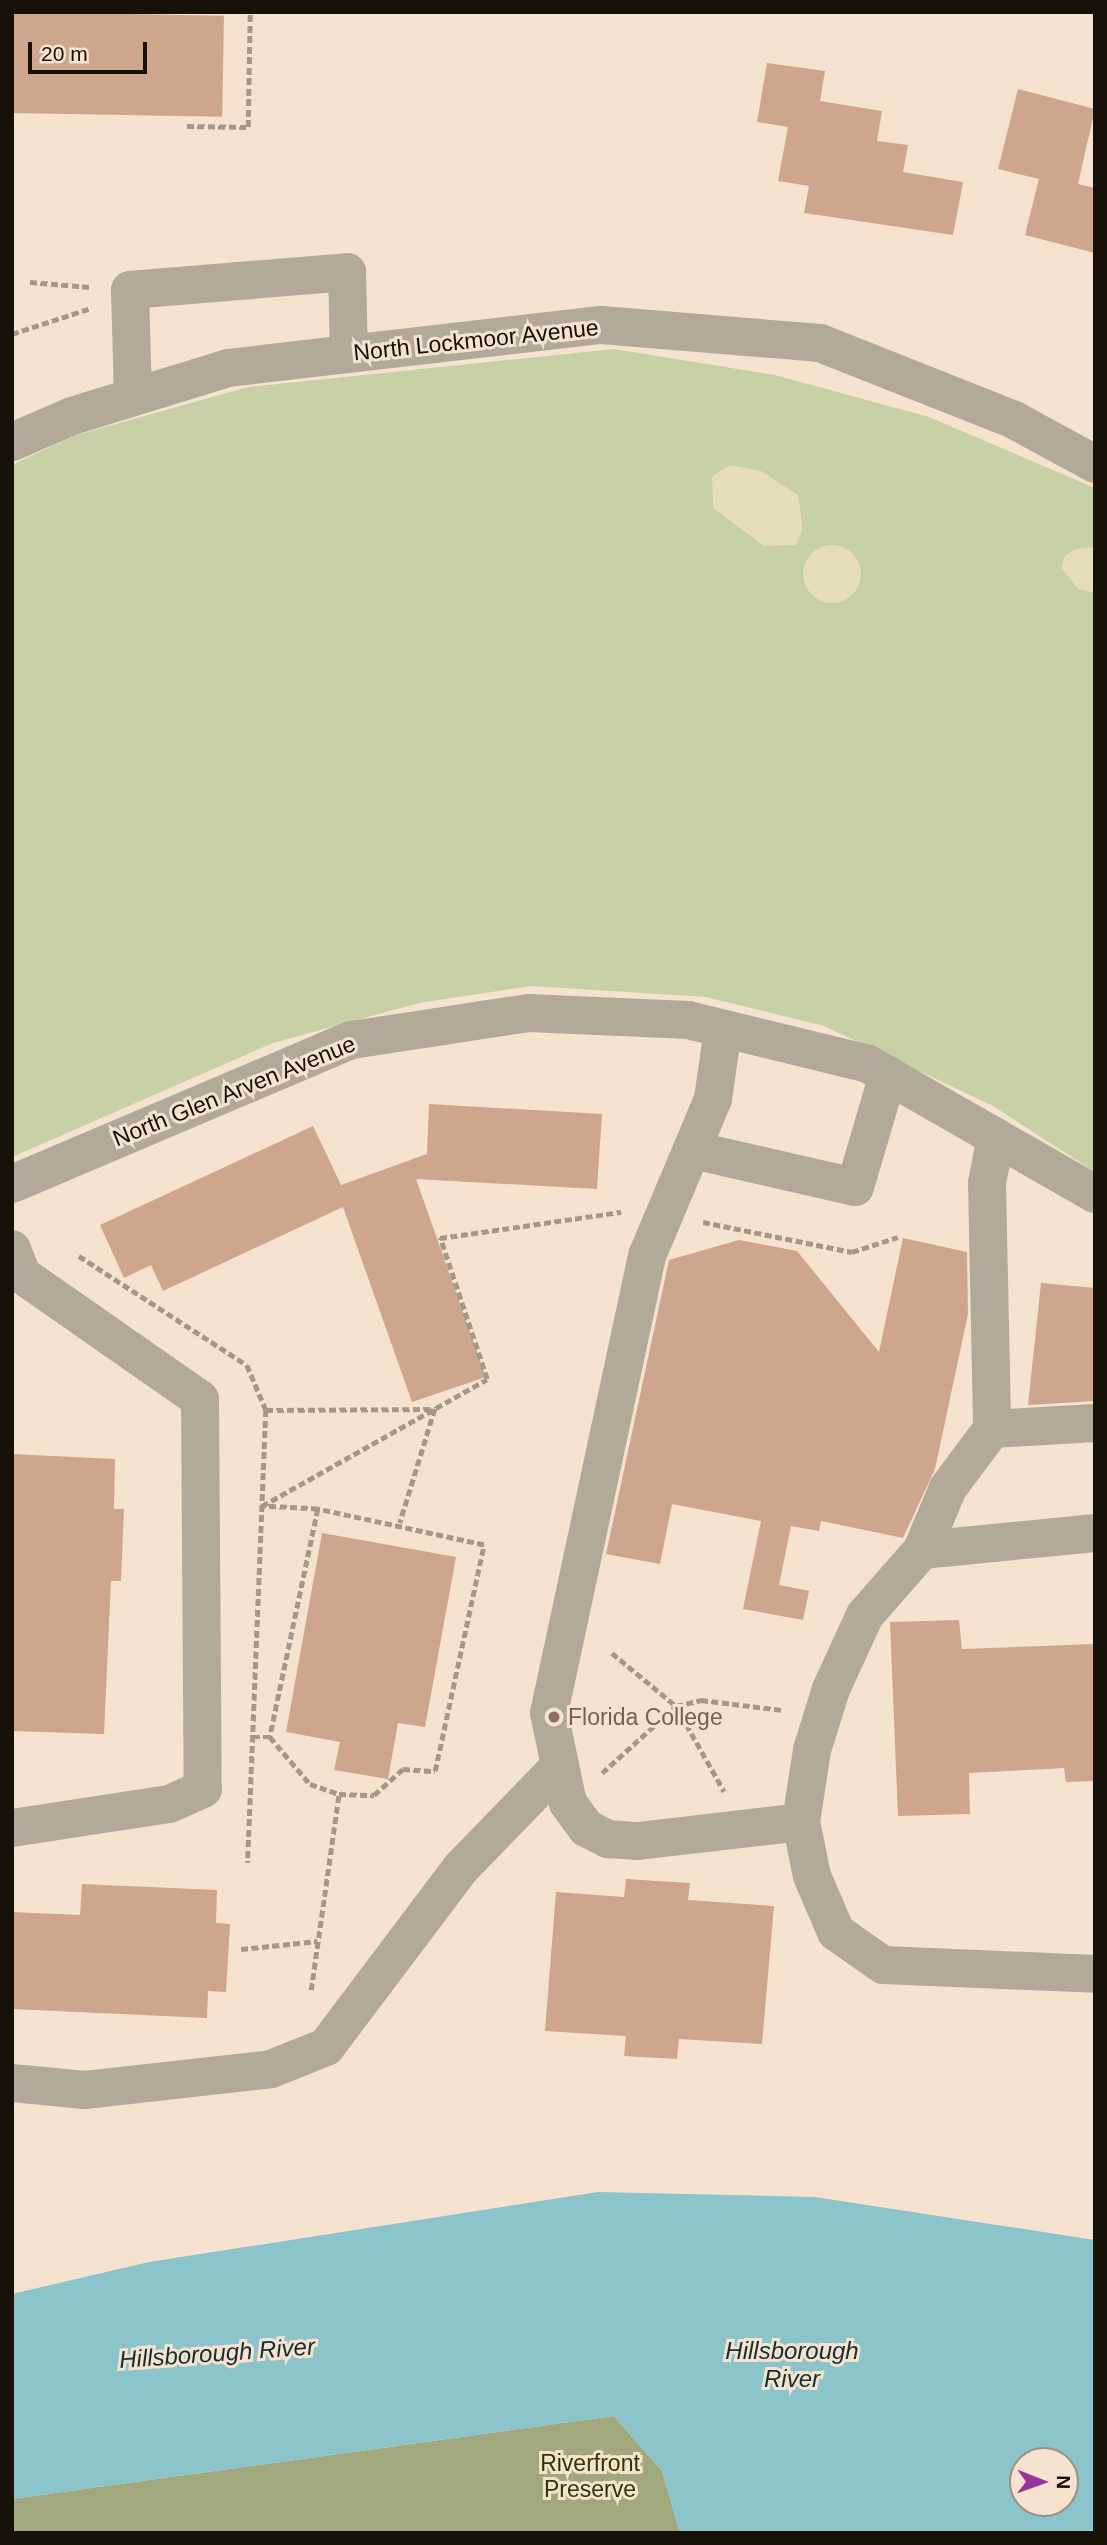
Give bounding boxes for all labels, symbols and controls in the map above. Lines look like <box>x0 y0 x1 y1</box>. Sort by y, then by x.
scale bar <box>32 28 150 72</box>
text: 20 m <box>41 42 88 65</box>
street label: North Lockmoor Avenue <box>351 313 601 367</box>
street label: North Glen Arven Avenue <box>108 1029 360 1153</box>
place label: Florida College <box>568 1703 723 1731</box>
marker: Florida College <box>546 1709 562 1725</box>
water label: Hillsborough River <box>118 2332 316 2374</box>
water label: Hillsborough River <box>725 2337 859 2393</box>
north arrow <box>1009 2447 1079 2517</box>
park label: Riverfront Preserve <box>540 2449 640 2503</box>
text: N <box>1053 2475 1074 2489</box>

